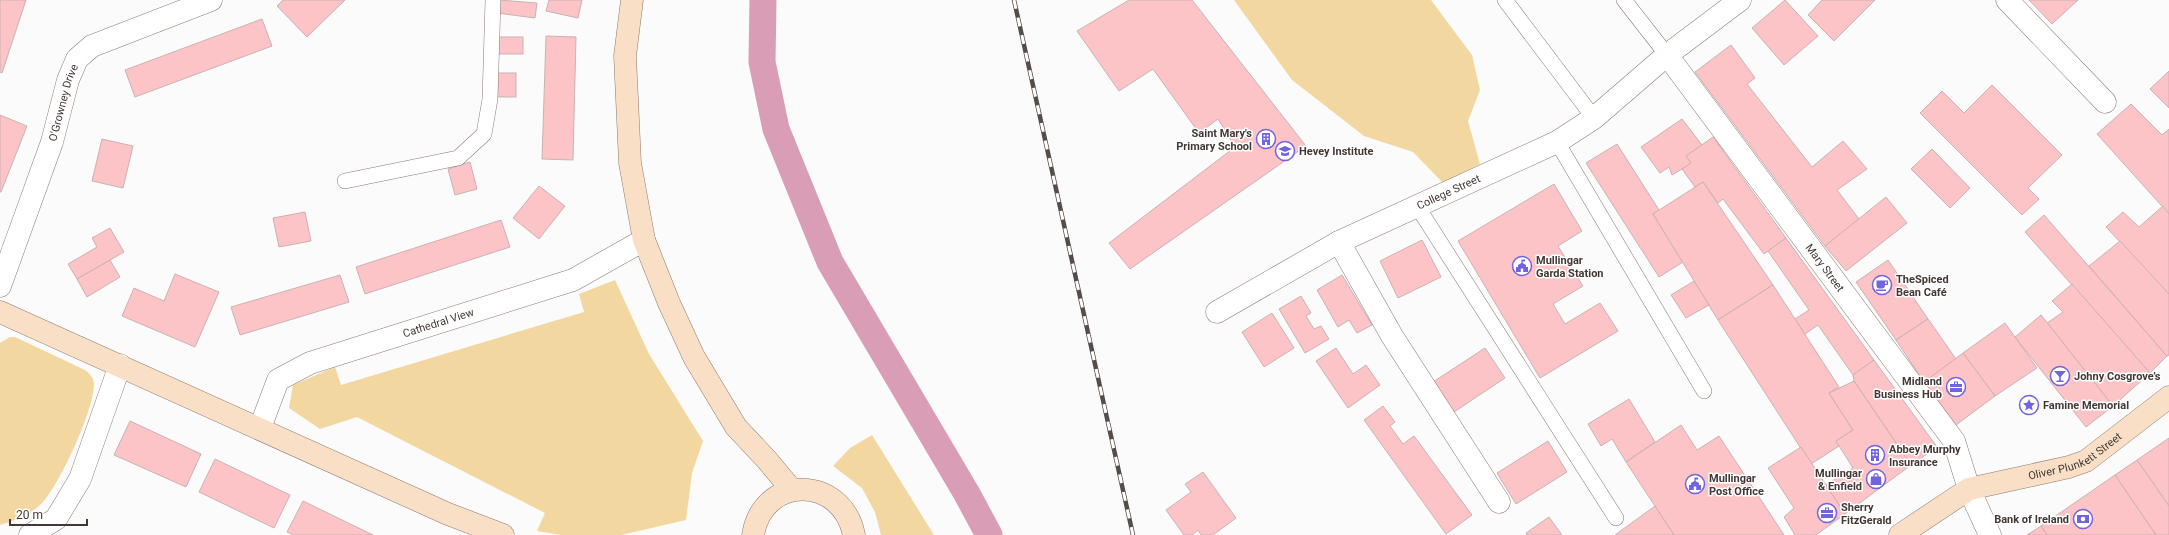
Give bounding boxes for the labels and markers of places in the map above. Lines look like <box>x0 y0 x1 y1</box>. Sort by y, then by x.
place label: Saint Mary's Primary School <box>1176 127 1252 153</box>
building icon: Saint Mary's Primary School <box>1255 128 1277 150</box>
school or university icon: Hevey Institute <box>1274 140 1296 162</box>
place label: Hevey Institute <box>1299 145 1374 158</box>
place label: Mullingar Garda Station <box>1536 254 1604 280</box>
public building icon: Mullingar Garda Station <box>1511 255 1533 277</box>
place label: TheSpiced Bean Café <box>1896 273 1949 299</box>
cafe icon: TheSpiced Bean Café <box>1871 274 1893 296</box>
bar icon: Johny Cosgrove’s <box>2049 365 2071 387</box>
place label: Johny Cosgrove’s <box>2074 370 2161 383</box>
place label: Midland Business Hub <box>1874 375 1942 401</box>
office icon: Midland Business Hub <box>1945 376 1967 398</box>
place icon: Famine Memorial <box>2018 394 2040 416</box>
place label: Famine Memorial <box>2043 399 2129 412</box>
place label: Abbey Murphy Insurance <box>1889 443 1961 469</box>
building icon: Abbey Murphy Insurance <box>1864 444 1886 466</box>
place label: Mullingar & Enfield <box>1815 467 1862 493</box>
shop icon: Mullingar & Enfield <box>1865 468 1887 490</box>
place label: Mullingar Post Office <box>1709 472 1764 498</box>
public building icon: Mullingar Post Office <box>1684 473 1706 495</box>
place label: Sherry FitzGerald <box>1841 501 1892 527</box>
office icon: Sherry FitzGerald <box>1816 502 1838 524</box>
bank icon: Bank of Ireland <box>2072 508 2094 530</box>
place label: Bank of Ireland <box>1994 513 2069 526</box>

